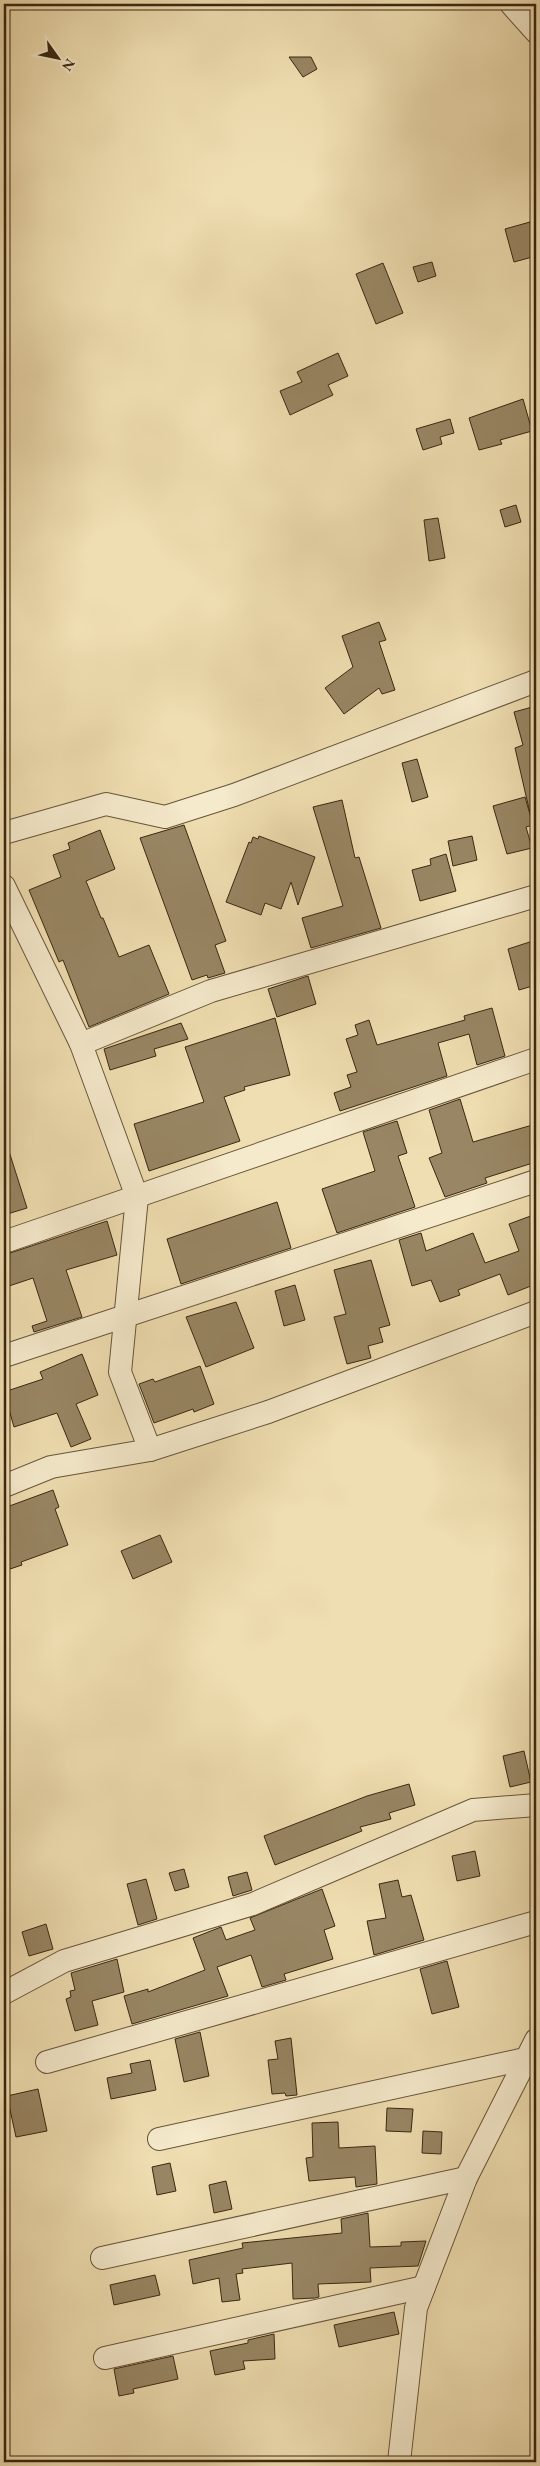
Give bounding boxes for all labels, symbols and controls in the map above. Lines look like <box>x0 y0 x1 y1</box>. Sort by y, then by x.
north arrow <box>32 32 82 82</box>
text: N <box>58 55 80 75</box>

